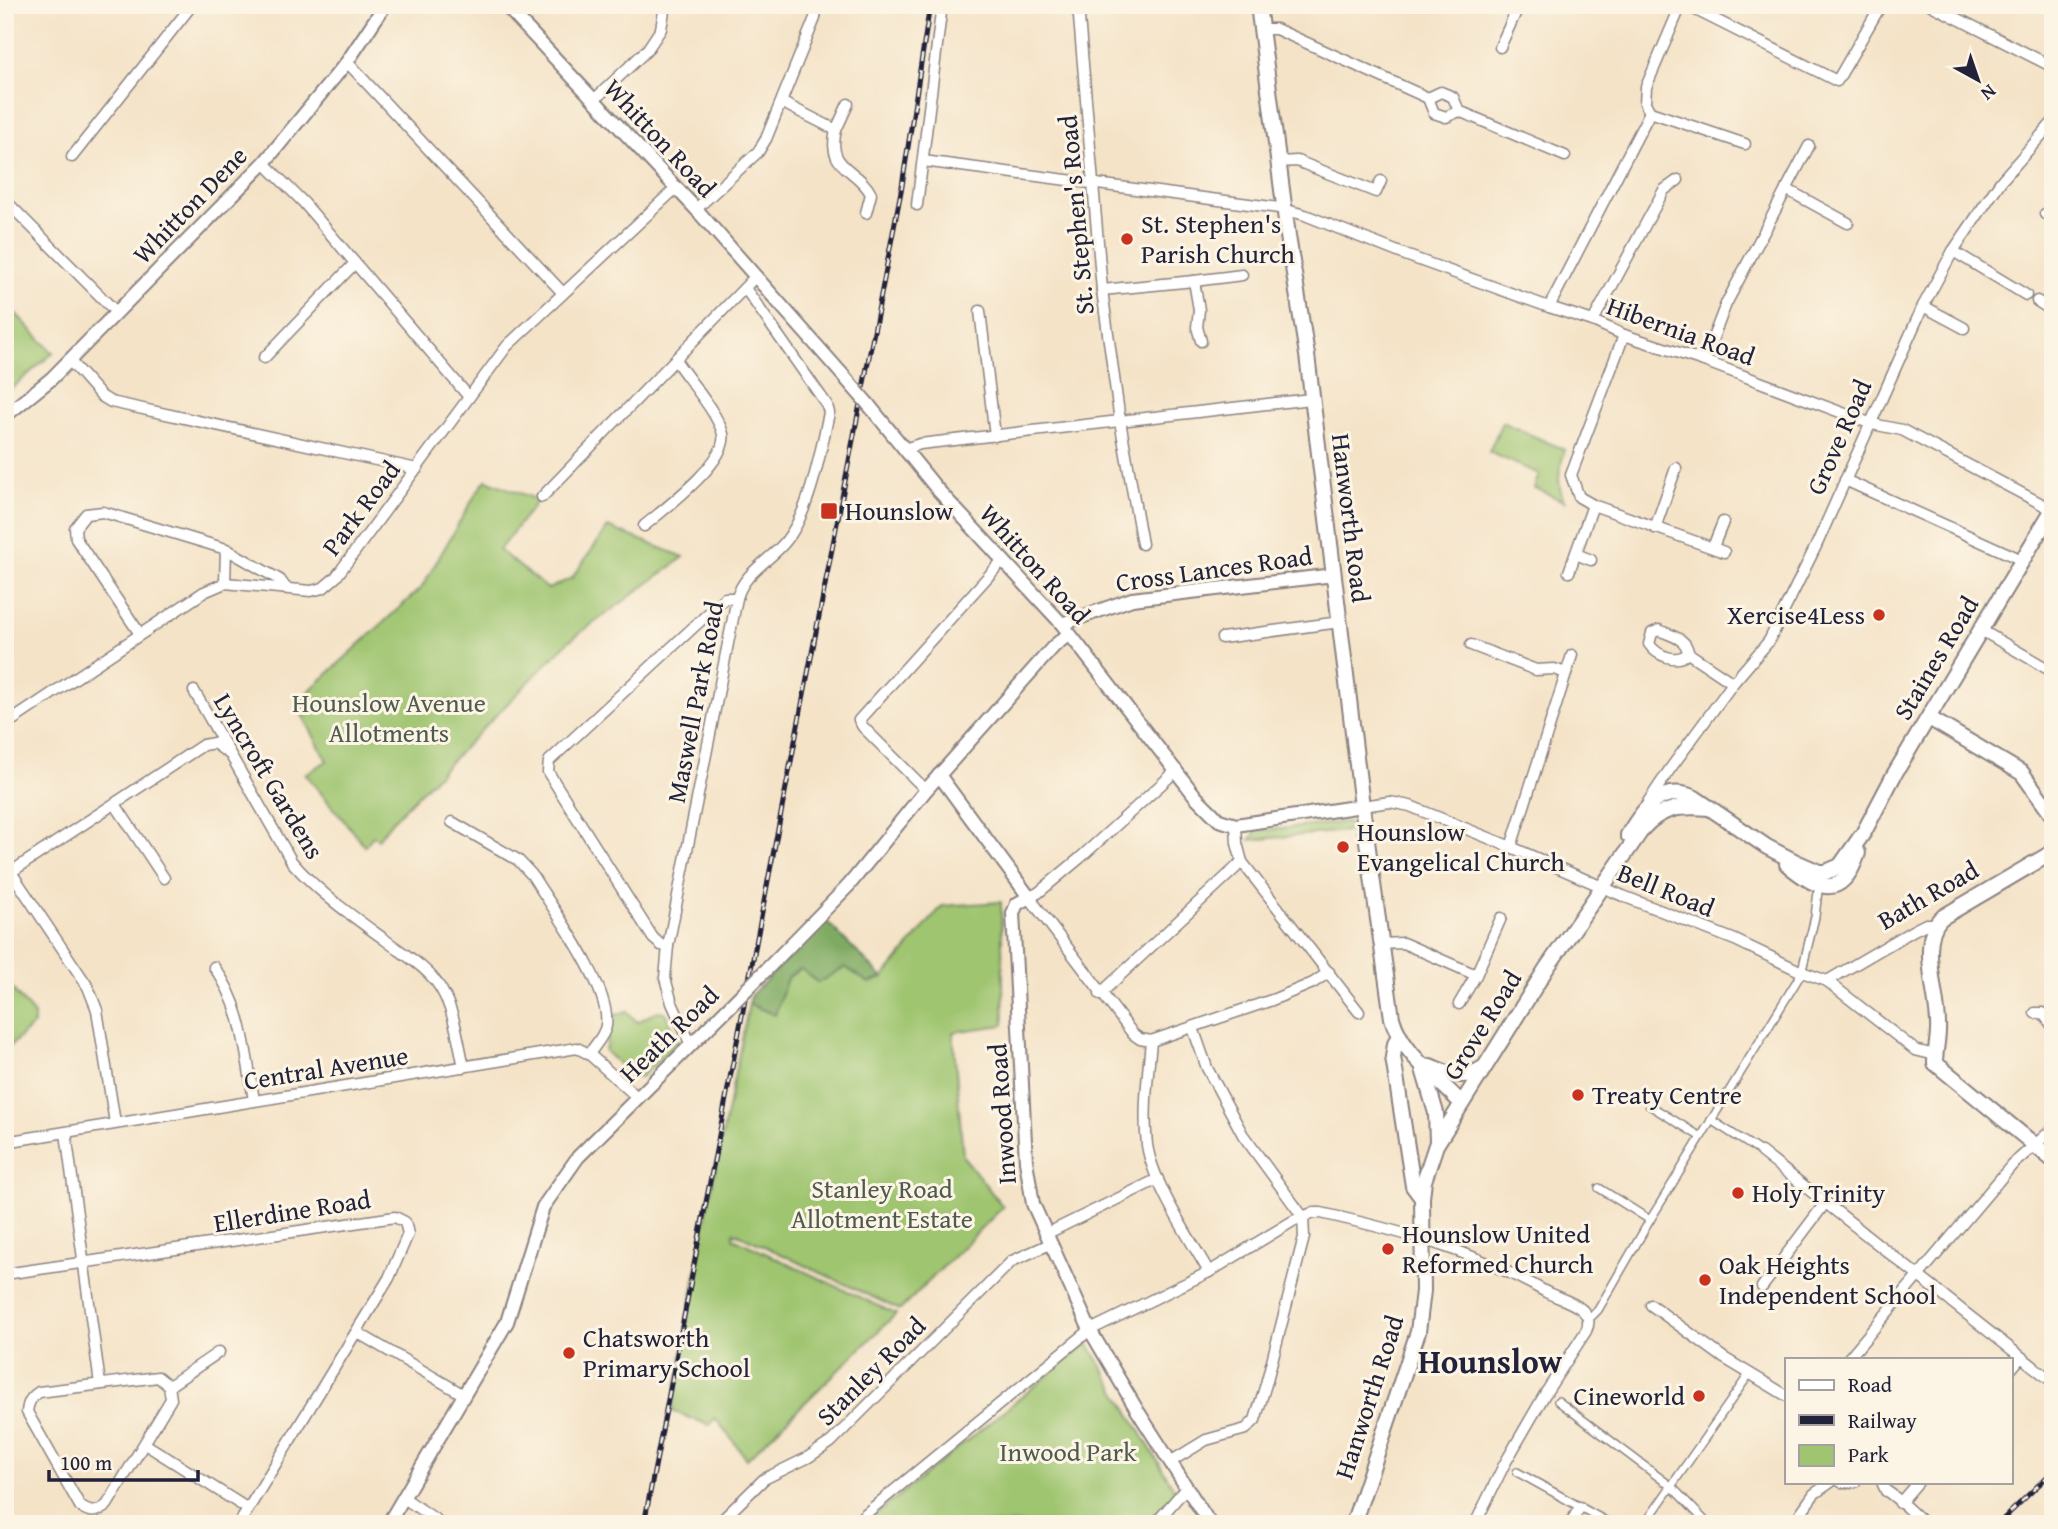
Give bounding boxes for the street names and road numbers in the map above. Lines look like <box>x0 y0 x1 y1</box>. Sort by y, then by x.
street label: Whitton Road <box>595 69 726 206</box>
street label: St. Stephen's Road <box>1047 113 1104 317</box>
street label: Whitton Dene <box>123 137 256 272</box>
street label: Hibernia Road <box>1602 286 1761 375</box>
street label: Grove Road <box>1796 373 1881 501</box>
street label: Hanworth Road <box>1322 431 1381 605</box>
street label: Park Road <box>312 452 409 563</box>
street label: Whitton Road <box>971 495 1100 633</box>
street label: Cross Lances Road <box>1113 535 1315 602</box>
street label: Staines Road <box>1883 588 1988 727</box>
street label: Maswell Park Road <box>656 598 733 806</box>
street label: Lyncroft Gardens <box>204 685 334 866</box>
street label: Bath Road <box>1870 850 1986 939</box>
street label: Bell Road <box>1612 852 1721 927</box>
street label: Grove Road <box>1432 962 1531 1087</box>
street label: Heath Road <box>610 976 727 1091</box>
street label: Central Avenue <box>241 1035 411 1100</box>
street label: Inwood Road <box>977 1042 1026 1186</box>
street label: Ellerdine Road <box>211 1179 373 1242</box>
street label: Stanley Road <box>807 1307 934 1434</box>
street label: Hanworth Road <box>1324 1310 1413 1484</box>

